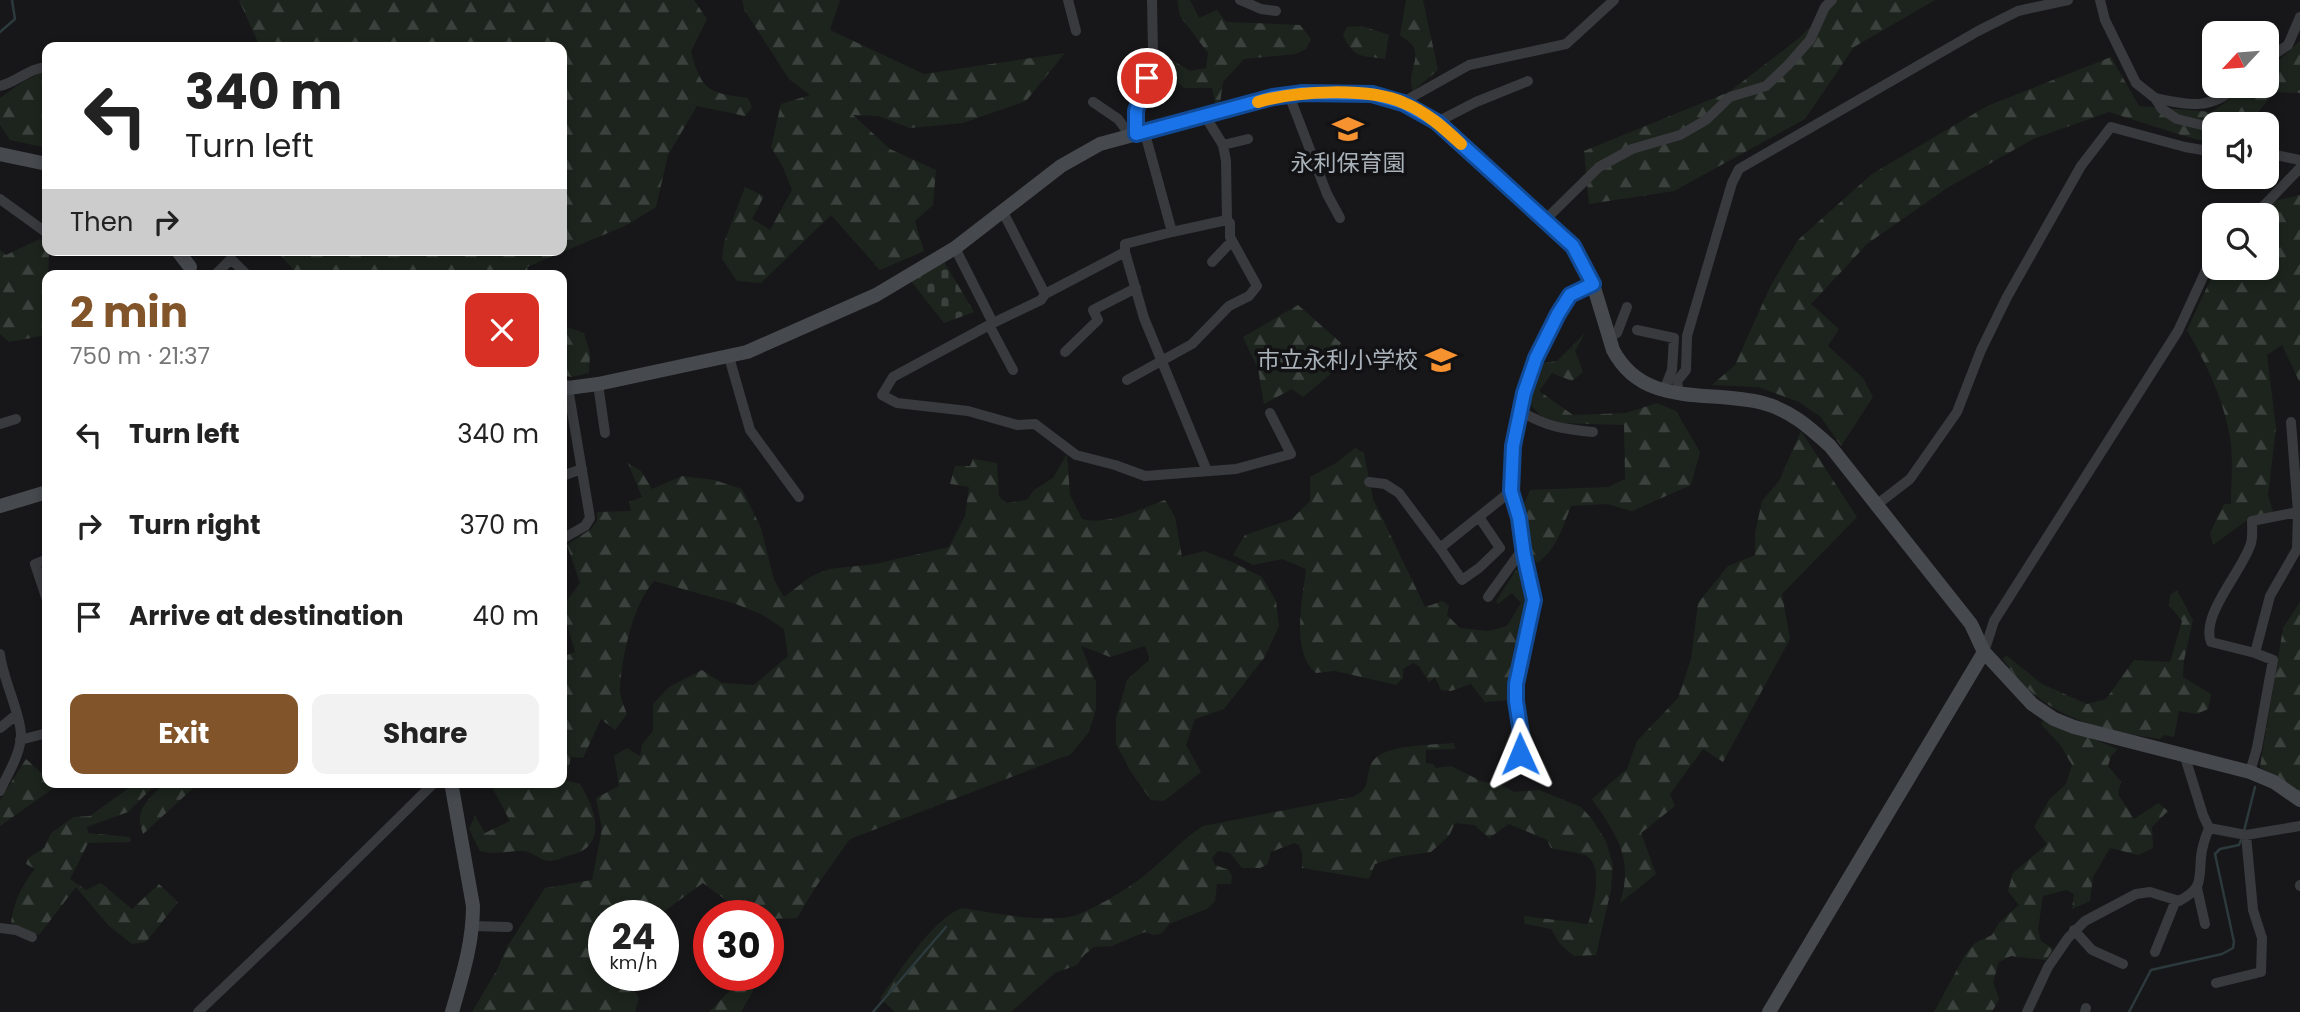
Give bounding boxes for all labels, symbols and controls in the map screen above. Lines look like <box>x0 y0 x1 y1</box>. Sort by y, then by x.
north arrow <box>2202 21 2278 98</box>
map controls <box>2202 21 2279 280</box>
pin <box>1117 48 1177 108</box>
text: 340 m <box>185 58 342 126</box>
icon: arrive <box>1128 59 1166 97</box>
icon: left <box>70 70 161 161</box>
school or university icon: 永利保育園 <box>1331 112 1365 146</box>
button: sound <box>2202 112 2279 189</box>
text: Turn left <box>185 123 314 168</box>
place label: 永利保育園 <box>1291 147 1406 179</box>
icon: right <box>147 203 185 241</box>
button: search <box>2202 203 2279 280</box>
text: Then <box>70 204 133 240</box>
text: 2 min <box>70 283 188 342</box>
button: close <box>465 293 539 367</box>
text: 750 m · 21:37 <box>70 340 210 372</box>
school or university icon: 市立永利小学校 <box>1424 343 1458 377</box>
place label: 市立永利小学校 <box>1257 344 1418 376</box>
icon: left <box>70 416 108 454</box>
text: Turn left <box>129 416 240 452</box>
text: 340 m <box>457 416 539 452</box>
icon: right <box>70 507 108 545</box>
text: Turn right <box>129 507 261 543</box>
text: 370 m <box>459 507 539 543</box>
icon: arrive <box>70 598 108 636</box>
text: Arrive at destination <box>129 598 404 634</box>
text: 40 m <box>473 598 539 634</box>
button: Exit <box>70 694 298 774</box>
button: Share <box>312 694 539 774</box>
position arrow <box>1483 717 1557 791</box>
speed limit sign: 30 <box>693 900 784 991</box>
text: 24 <box>612 912 655 961</box>
text: km/h <box>610 950 657 975</box>

